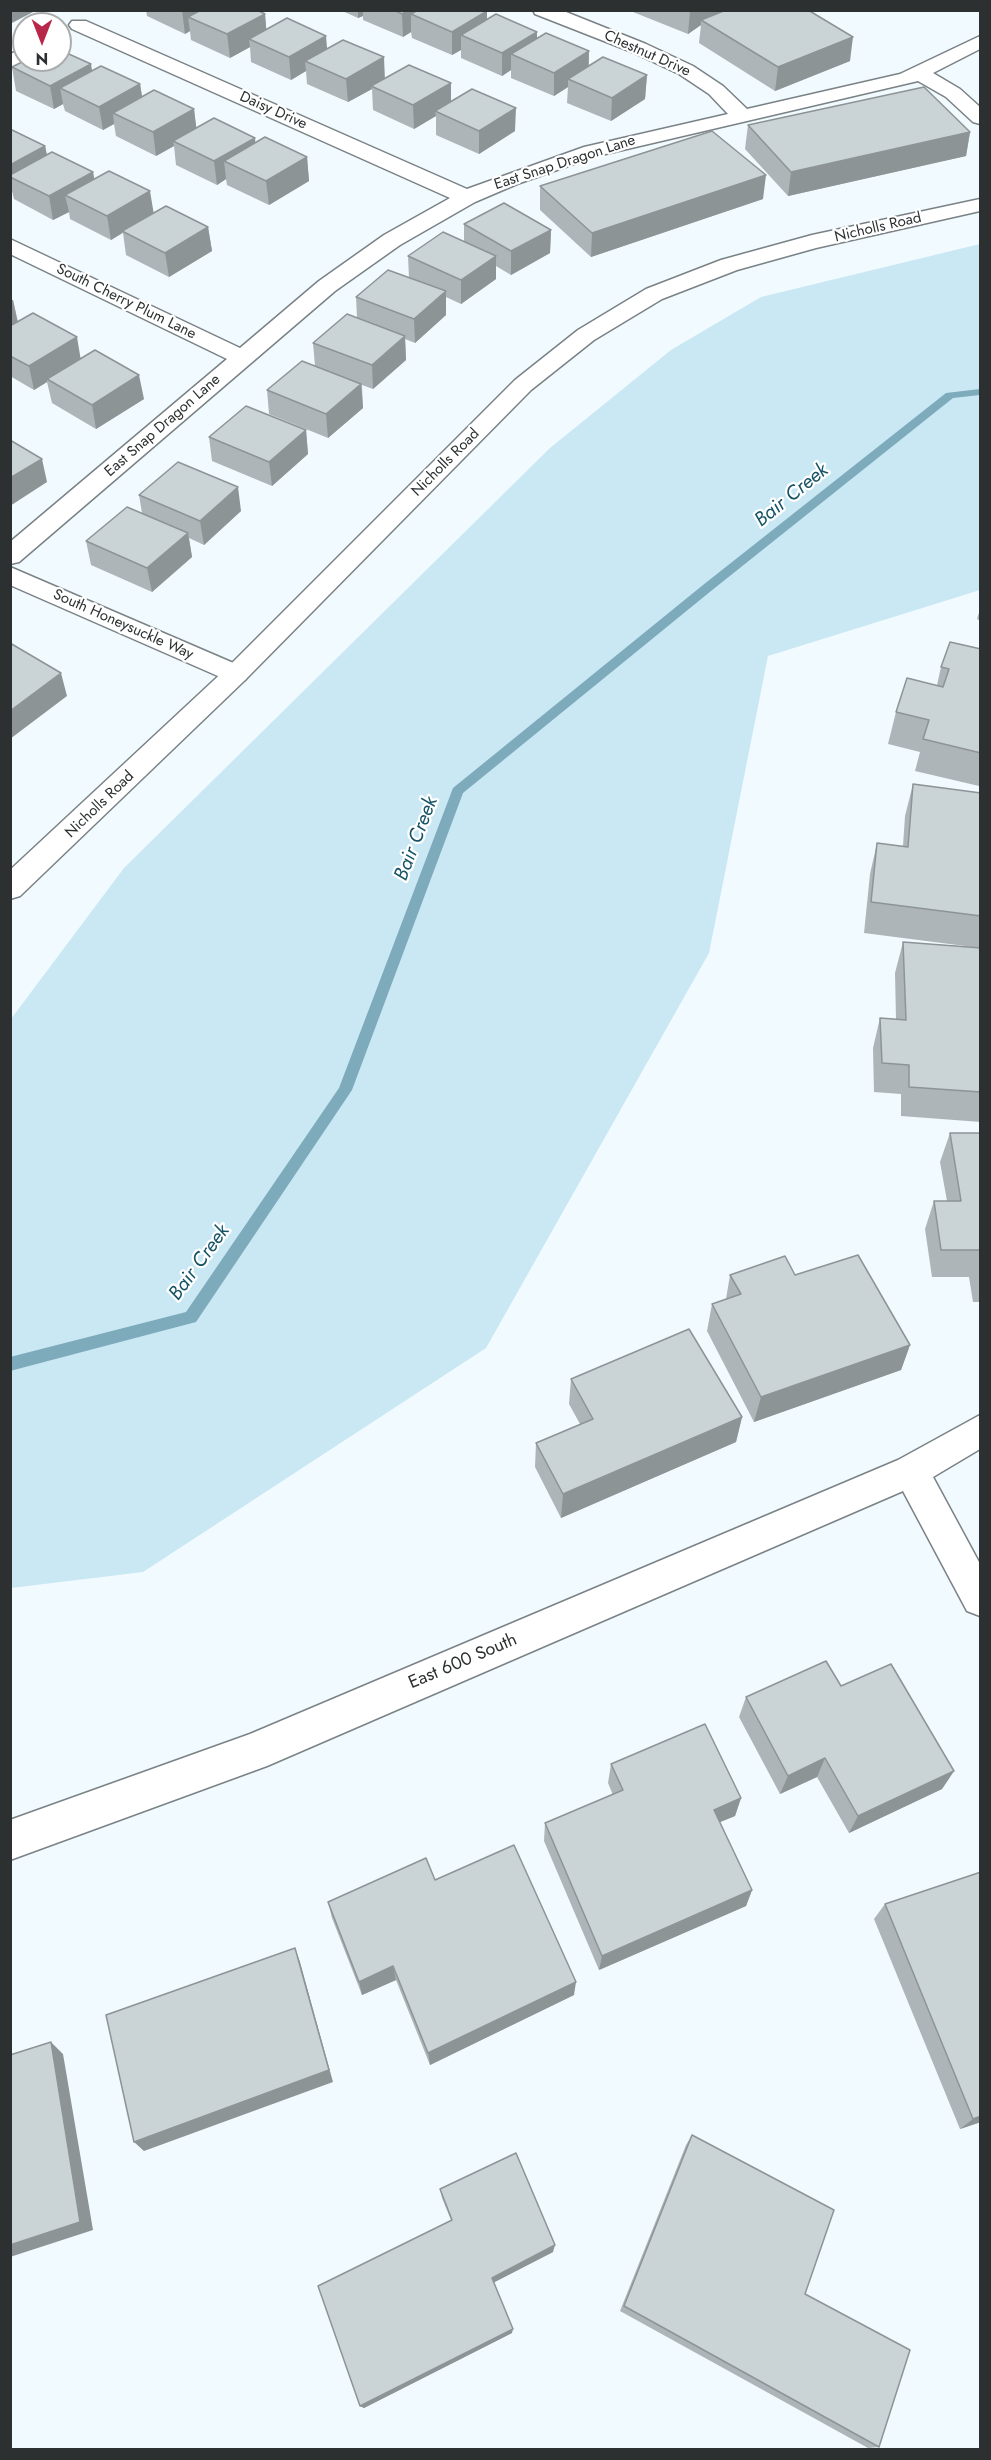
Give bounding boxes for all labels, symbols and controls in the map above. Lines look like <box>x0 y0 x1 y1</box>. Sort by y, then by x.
north arrow <box>12 12 72 72</box>
street label: Chestnut Drive <box>601 27 693 81</box>
text: N <box>36 47 48 70</box>
street label: Daisy Drive <box>237 88 309 134</box>
street label: East Snap Dragon Lane <box>492 132 638 194</box>
street label: Nicholls Road <box>833 209 923 247</box>
street label: South Cherry Plum Lane <box>53 260 199 344</box>
street label: East Snap Dragon Lane <box>102 371 224 481</box>
street label: Nicholls Road <box>408 425 484 501</box>
water label: Bair Creek <box>750 459 834 533</box>
street label: South Honeysuckle Way <box>50 586 196 664</box>
street label: Nicholls Road <box>62 768 138 842</box>
water label: Bair Creek <box>390 794 444 884</box>
water label: Bair Creek <box>164 1220 236 1306</box>
street label: East 600 South <box>405 1629 521 1695</box>

